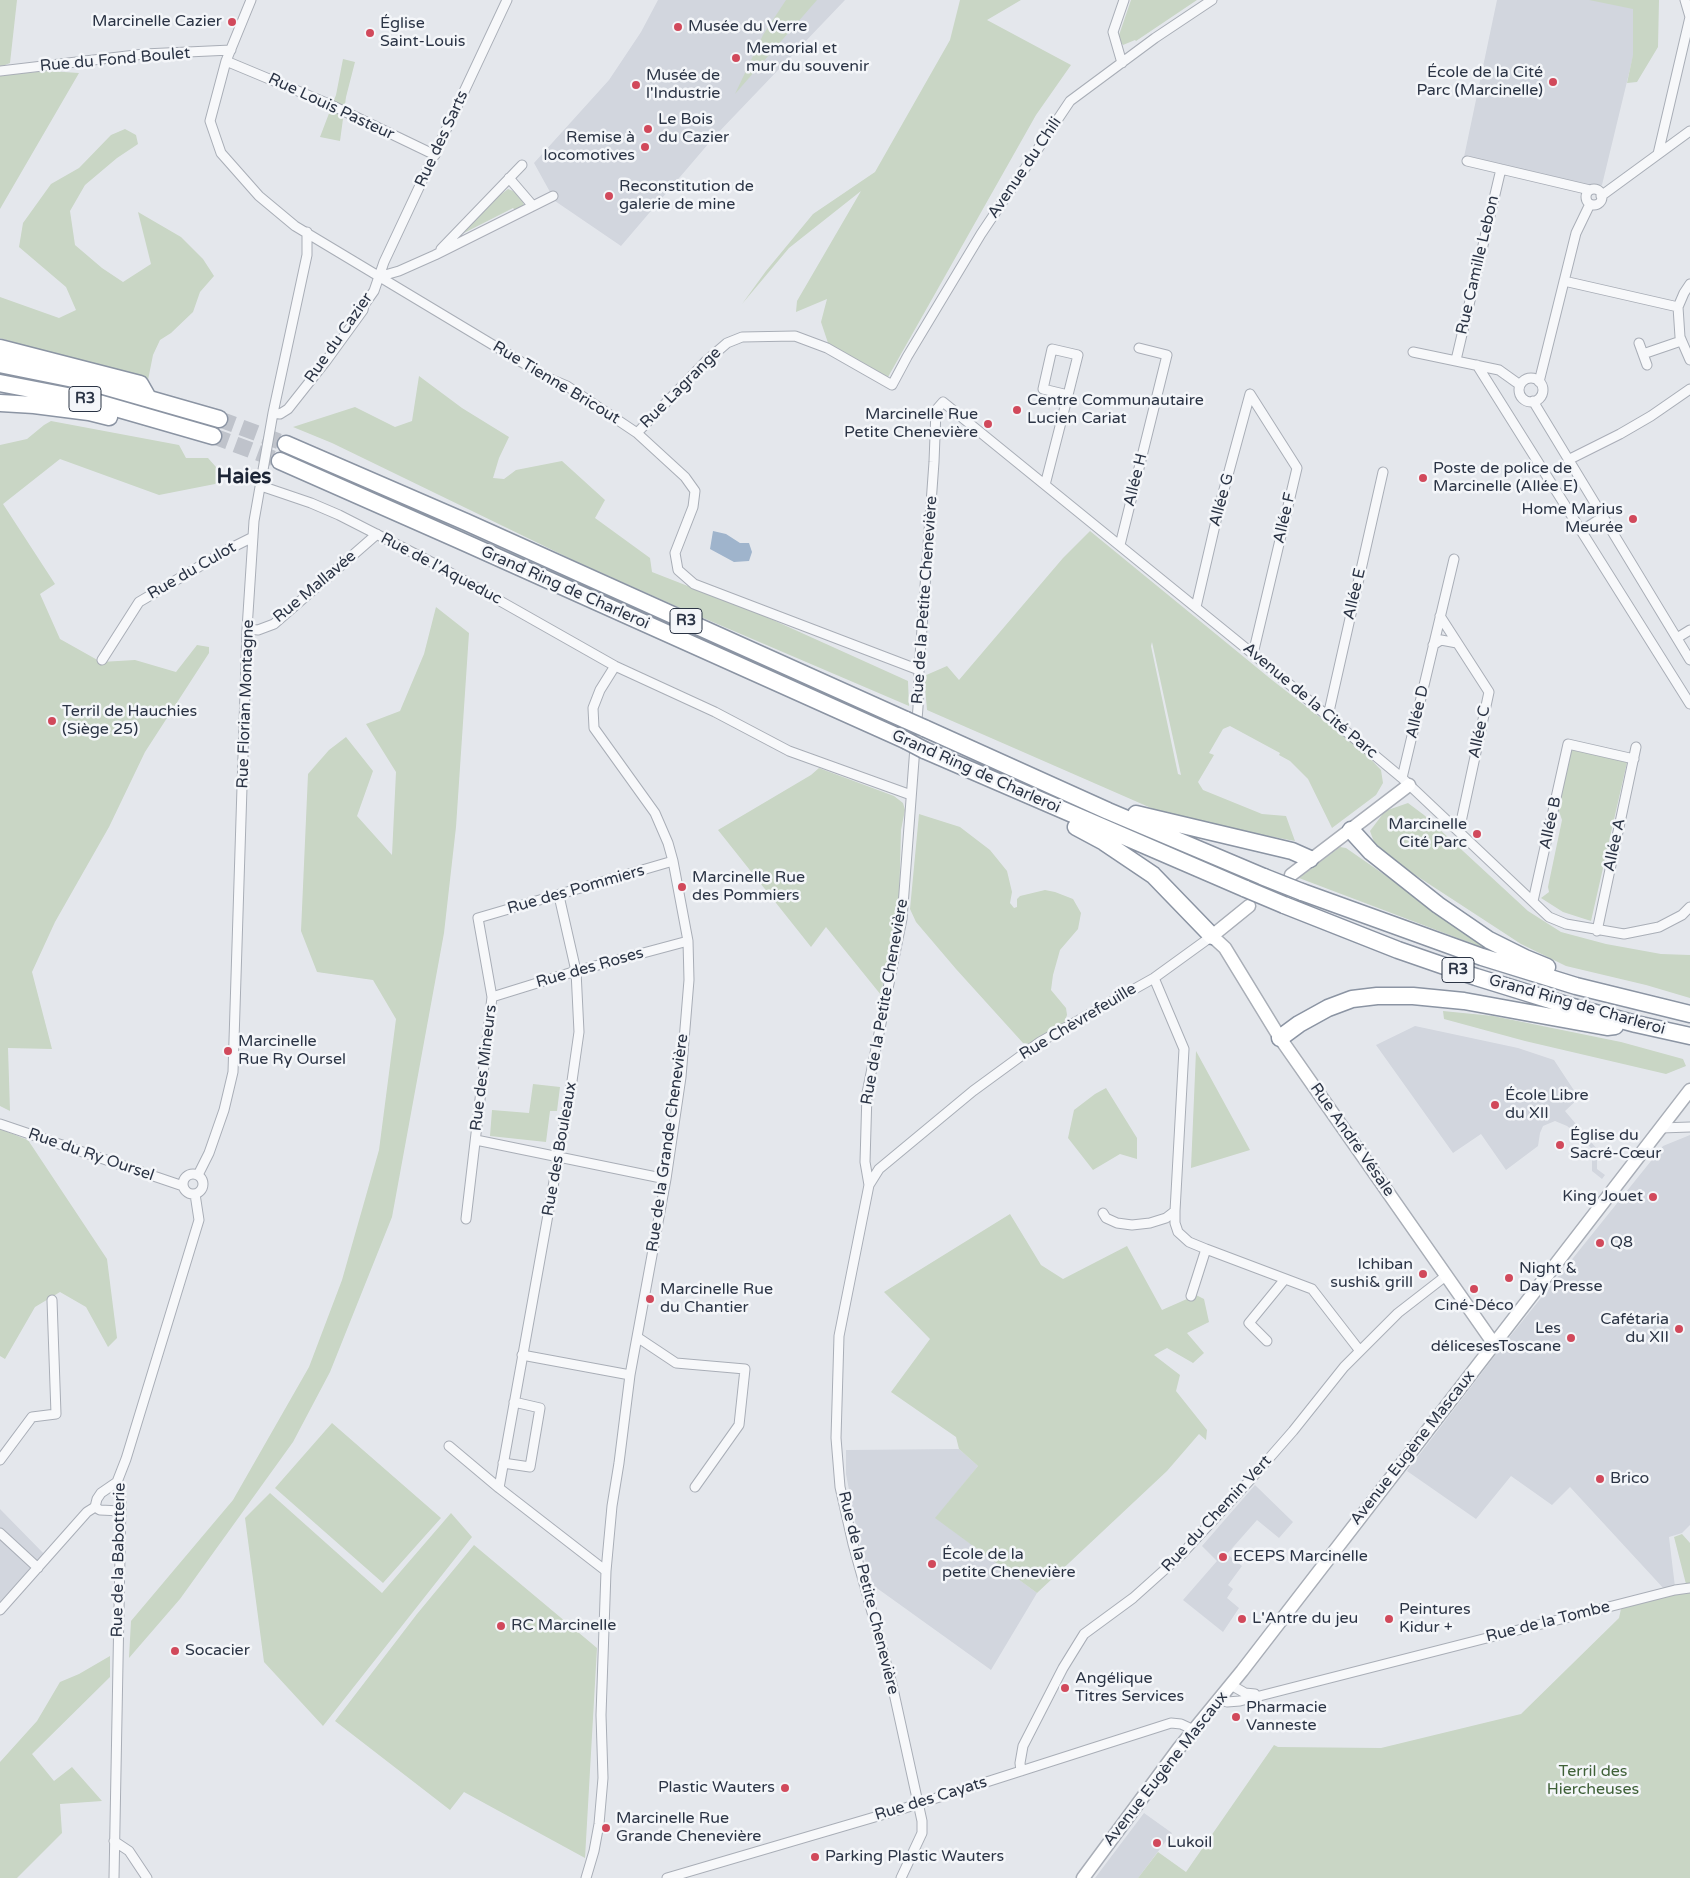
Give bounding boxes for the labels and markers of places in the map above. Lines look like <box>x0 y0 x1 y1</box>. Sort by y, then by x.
place label: Marcinelle Cazier <box>92 12 222 32</box>
place label: Église Saint-Louis <box>380 14 465 52</box>
marker: Marcinelle Cazier <box>226 16 238 28</box>
place label: Musée du Verre <box>688 17 807 37</box>
marker: Musée du Verre <box>672 21 684 33</box>
marker: Église Saint-Louis <box>364 27 376 39</box>
place label: Memorial et mur du souvenir <box>746 39 869 77</box>
marker: Memorial et mur du souvenir <box>730 52 742 64</box>
place label: École de la Cité Parc (Marcinelle) <box>1417 63 1543 101</box>
place label: Musée de l'Industrie <box>646 66 720 104</box>
marker: École de la Cité Parc (Marcinelle) <box>1547 76 1559 88</box>
marker: Musée de l'Industrie <box>630 79 642 91</box>
place label: Le Bois du Cazier <box>658 110 729 148</box>
marker: Le Bois du Cazier <box>642 123 654 135</box>
place label: Remise à locomotives <box>544 128 635 166</box>
marker: Remise à locomotives <box>639 141 651 153</box>
place label: Reconstitution de galerie de mine <box>619 177 754 215</box>
marker: Reconstitution de galerie de mine <box>603 190 615 202</box>
place label: Centre Communautaire Lucien Cariat <box>1027 391 1204 429</box>
marker: Centre Communautaire Lucien Cariat <box>1011 404 1023 416</box>
place label: Marcinelle Rue Petite Chenevière <box>844 405 978 443</box>
marker: Marcinelle Rue Petite Chenevière <box>982 418 994 430</box>
place label: Poste de police de Marcinelle (Allée E) <box>1433 459 1578 497</box>
marker: Poste de police de Marcinelle (Allée E) <box>1417 472 1429 484</box>
place label: Home Marius Meurée <box>1522 500 1623 538</box>
marker: Home Marius Meurée <box>1627 513 1639 525</box>
place label: Terril de Hauchies (Siège 25) <box>62 702 197 740</box>
marker: Terril de Hauchies (Siège 25) <box>46 715 58 727</box>
place label: Marcinelle Cité Parc <box>1388 815 1467 853</box>
marker: Marcinelle Cité Parc <box>1471 828 1483 840</box>
place label: Marcinelle Rue des Pommiers <box>692 868 805 906</box>
marker: Marcinelle Rue des Pommiers <box>676 881 688 893</box>
place label: Marcinelle Rue Ry Oursel <box>238 1032 346 1070</box>
marker: Marcinelle Rue Ry Oursel <box>222 1045 234 1057</box>
place label: École Libre du XII <box>1505 1086 1589 1124</box>
marker: École Libre du XII <box>1489 1099 1501 1111</box>
place label: Église du Sacré-Cœur <box>1570 1126 1661 1164</box>
marker: Église du Sacré-Cœur <box>1554 1139 1566 1151</box>
place label: King Jouet <box>1562 1187 1643 1207</box>
marker: King Jouet <box>1647 1191 1659 1203</box>
place label: Q8 <box>1610 1233 1633 1253</box>
marker: Q8 <box>1594 1237 1606 1249</box>
place label: Ichiban sushi& grill <box>1330 1255 1413 1293</box>
place label: Night & Day Presse <box>1519 1259 1602 1297</box>
marker: Ichiban sushi& grill <box>1417 1268 1429 1280</box>
marker: Night & Day Presse <box>1503 1272 1515 1284</box>
place label: Marcinelle Rue du Chantier <box>660 1280 773 1318</box>
marker: Ciné-Déco <box>1468 1283 1480 1295</box>
marker: Marcinelle Rue du Chantier <box>644 1293 656 1305</box>
place label: Ciné-Déco <box>1434 1296 1514 1316</box>
place label: Cafétaria du XII <box>1600 1310 1669 1348</box>
place label: Les délicesesToscane <box>1431 1319 1561 1357</box>
marker: Cafétaria du XII <box>1673 1323 1685 1335</box>
marker: Les délicesesToscane <box>1565 1332 1577 1344</box>
place label: Brico <box>1610 1469 1649 1489</box>
marker: Brico <box>1594 1473 1606 1485</box>
place label: École de la petite Chenevière <box>942 1545 1076 1583</box>
place label: ECEPS Marcinelle <box>1233 1547 1368 1567</box>
marker: ECEPS Marcinelle <box>1217 1551 1229 1563</box>
marker: École de la petite Chenevière <box>926 1558 938 1570</box>
place label: Peintures Kidur + <box>1399 1600 1471 1638</box>
place label: L'Antre du jeu <box>1252 1609 1358 1629</box>
marker: L'Antre du jeu <box>1236 1613 1248 1625</box>
marker: Peintures Kidur + <box>1383 1613 1395 1625</box>
place label: RC Marcinelle <box>511 1616 616 1636</box>
marker: RC Marcinelle <box>495 1620 507 1632</box>
place label: Socacier <box>185 1641 250 1661</box>
marker: Socacier <box>169 1645 181 1657</box>
place label: Angélique Titres Services <box>1075 1669 1184 1707</box>
marker: Angélique Titres Services <box>1059 1682 1071 1694</box>
place label: Pharmacie Vanneste <box>1246 1698 1327 1736</box>
marker: Pharmacie Vanneste <box>1230 1711 1242 1723</box>
place label: Plastic Wauters <box>658 1778 775 1798</box>
marker: Plastic Wauters <box>779 1782 791 1794</box>
place label: Marcinelle Rue Grande Chenevière <box>616 1809 761 1847</box>
marker: Marcinelle Rue Grande Chenevière <box>600 1822 612 1834</box>
place label: Lukoil <box>1167 1833 1212 1853</box>
marker: Lukoil <box>1151 1837 1163 1849</box>
place label: Parking Plastic Wauters <box>825 1847 1004 1867</box>
marker: Parking Plastic Wauters <box>809 1851 821 1863</box>

